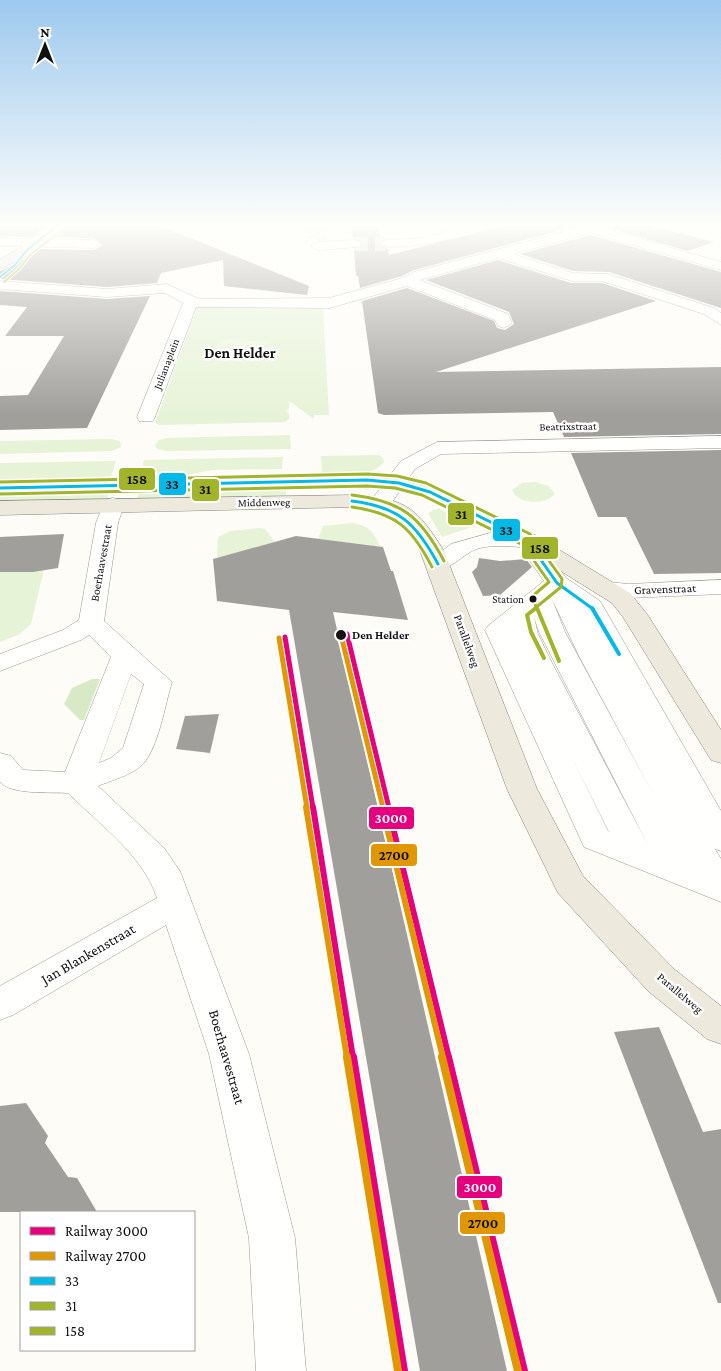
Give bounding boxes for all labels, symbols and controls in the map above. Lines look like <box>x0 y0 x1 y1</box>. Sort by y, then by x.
north arrow <box>20 20 70 70</box>
text: N <box>40 24 50 40</box>
street label: Julianaplein <box>150 337 182 392</box>
district label: Den Helder <box>204 345 276 361</box>
street label: Beatrixstraat <box>539 419 597 432</box>
line badge: 158 <box>118 467 156 491</box>
text: 158 <box>127 471 147 487</box>
line badge: 33 <box>158 472 187 496</box>
text: 33 <box>165 476 179 492</box>
line badge: 31 <box>191 478 220 502</box>
text: 31 <box>199 481 211 497</box>
street label: Middenweg <box>238 496 291 509</box>
line badge: 31 <box>447 502 475 526</box>
text: 31 <box>455 506 467 522</box>
line badge: 33 <box>492 518 521 542</box>
street label: Boerhaavestraat <box>87 522 115 603</box>
text: 33 <box>499 522 513 538</box>
line badge: 158 <box>521 536 559 560</box>
text: 158 <box>530 540 550 556</box>
street label: Gravenstraat <box>634 581 697 597</box>
place label: Station <box>492 593 524 605</box>
marker: Station <box>528 594 538 604</box>
street label: Parallelweg <box>451 613 483 670</box>
marker: Den Helder <box>334 628 348 642</box>
place label: Den Helder <box>352 628 410 642</box>
line badge: 3000 <box>368 806 415 830</box>
text: 3000 <box>375 810 407 826</box>
line badge: 2700 <box>370 843 418 867</box>
text: 2700 <box>379 847 409 863</box>
street label: Jan Blankenstraat <box>36 920 139 989</box>
street label: Parallelweg <box>654 970 706 1016</box>
street label: Boerhaavestraat <box>206 1008 248 1107</box>
line badge: 3000 <box>456 1175 503 1199</box>
text: 3000 <box>464 1179 496 1195</box>
legend <box>20 1211 195 1351</box>
line badge: 2700 <box>459 1211 506 1235</box>
text: 2700 <box>468 1215 498 1231</box>
text: Railway 3000 <box>65 1223 148 1240</box>
text: Railway 2700 <box>65 1248 146 1265</box>
text: 33 <box>65 1273 79 1289</box>
text: 31 <box>65 1298 77 1314</box>
text: 158 <box>65 1323 85 1339</box>

